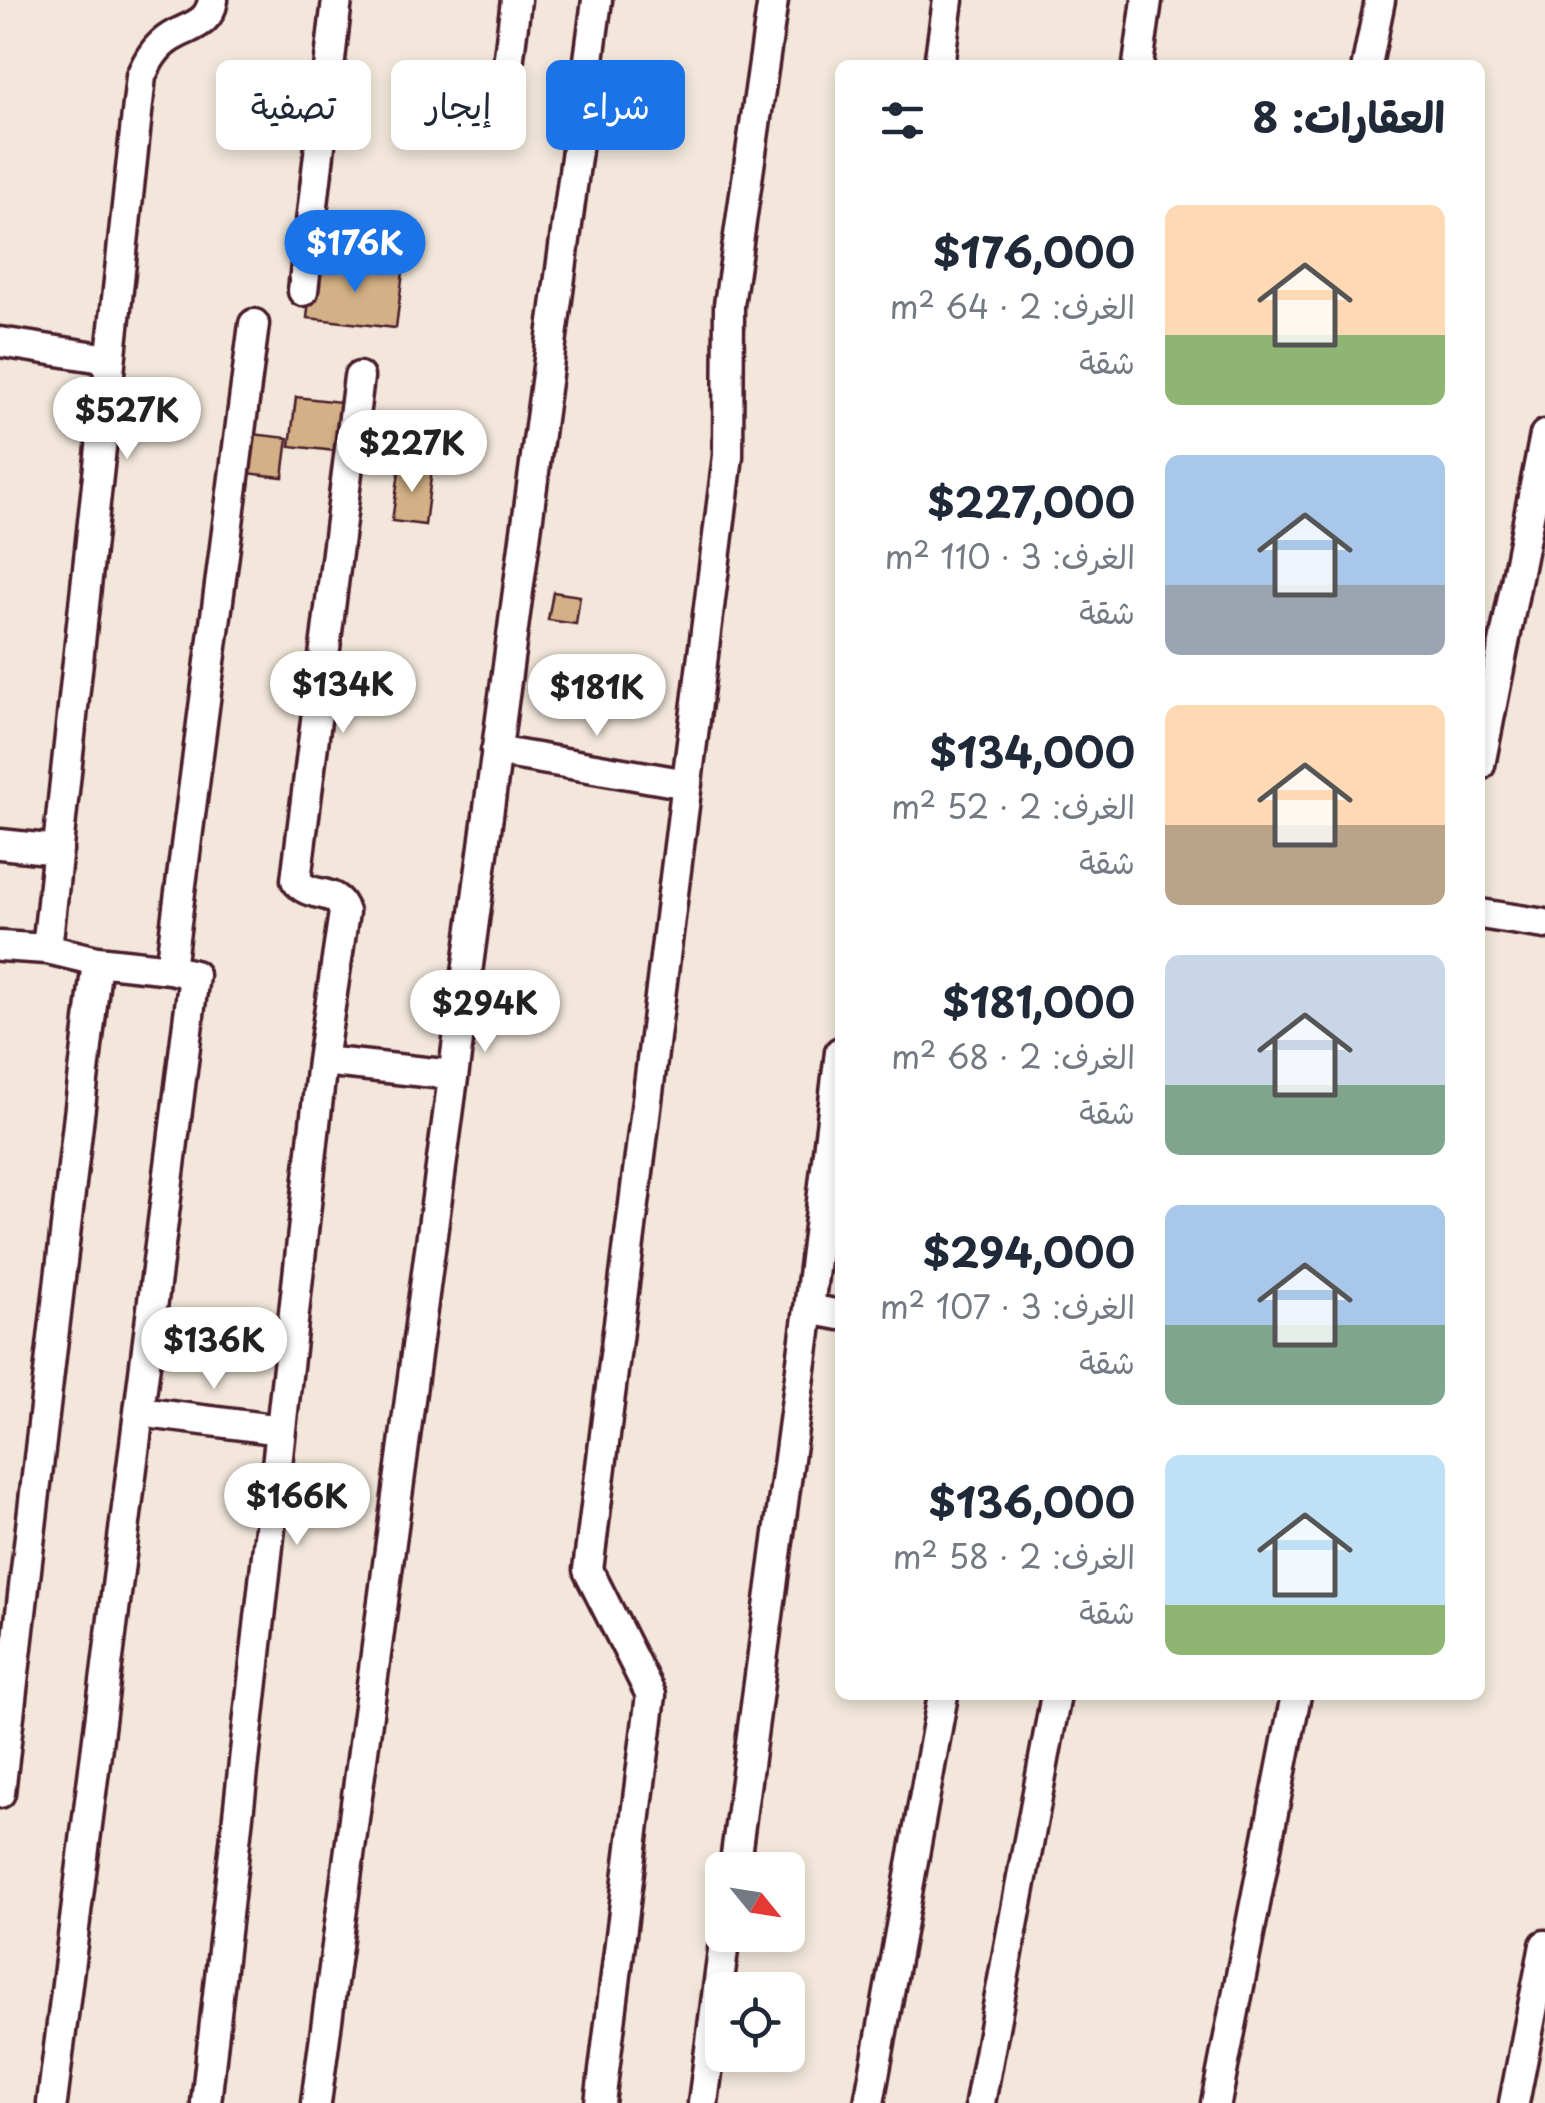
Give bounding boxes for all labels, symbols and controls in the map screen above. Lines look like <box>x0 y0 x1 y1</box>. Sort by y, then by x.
chip: تصفية <box>216 60 371 150</box>
chip: إيجار <box>391 60 526 150</box>
chip: شراء <box>546 60 685 150</box>
text: العقارات: 8 <box>1252 84 1445 147</box>
icon: filters <box>875 93 930 148</box>
pin: $176K <box>285 210 425 295</box>
text: $176K <box>307 218 403 266</box>
text: $176,000 <box>933 219 1135 282</box>
icon: home <box>1245 245 1365 365</box>
text: الغرف: 2 · 64 m² <box>890 282 1135 330</box>
text: شقة <box>1079 337 1135 385</box>
pin: $527K <box>57 377 197 462</box>
text: $527K <box>75 385 179 433</box>
pin: $227K <box>342 410 482 495</box>
text: $227K <box>359 418 465 466</box>
text: $227,000 <box>927 469 1135 532</box>
icon: home <box>1245 495 1365 615</box>
text: الغرف: 3 · 110 m² <box>884 532 1135 580</box>
text: شقة <box>1079 587 1135 635</box>
pin: $134K <box>273 651 413 736</box>
pin: $181K <box>527 654 667 739</box>
text: $134K <box>292 659 394 707</box>
text: $181K <box>550 662 644 710</box>
text: $134,000 <box>930 719 1135 782</box>
icon: home <box>1245 745 1365 865</box>
text: الغرف: 2 · 52 m² <box>891 782 1135 830</box>
text: شقة <box>1079 837 1135 885</box>
text: $181,000 <box>943 969 1135 1032</box>
pin: $294K <box>415 970 555 1055</box>
text: $294K <box>432 978 538 1026</box>
icon: home <box>1245 995 1365 1115</box>
text: الغرف: 2 · 68 m² <box>891 1032 1135 1080</box>
text: شقة <box>1079 1087 1135 1135</box>
text: $294,000 <box>923 1219 1135 1282</box>
icon: home <box>1245 1245 1365 1365</box>
text: الغرف: 3 · 107 m² <box>880 1282 1135 1330</box>
pin: $136K <box>144 1307 284 1392</box>
text: $136K <box>163 1315 265 1363</box>
text: شقة <box>1079 1337 1135 1385</box>
pin: $166K <box>227 1463 367 1548</box>
text: $136,000 <box>929 1469 1135 1532</box>
text: $166K <box>246 1471 348 1519</box>
icon: home <box>1245 1495 1365 1615</box>
text: الغرف: 2 · 58 m² <box>893 1532 1135 1580</box>
text: شقة <box>1079 1587 1135 1635</box>
north arrow <box>705 1852 805 1952</box>
map controls <box>705 1852 805 2072</box>
button: locate <box>705 1972 805 2072</box>

